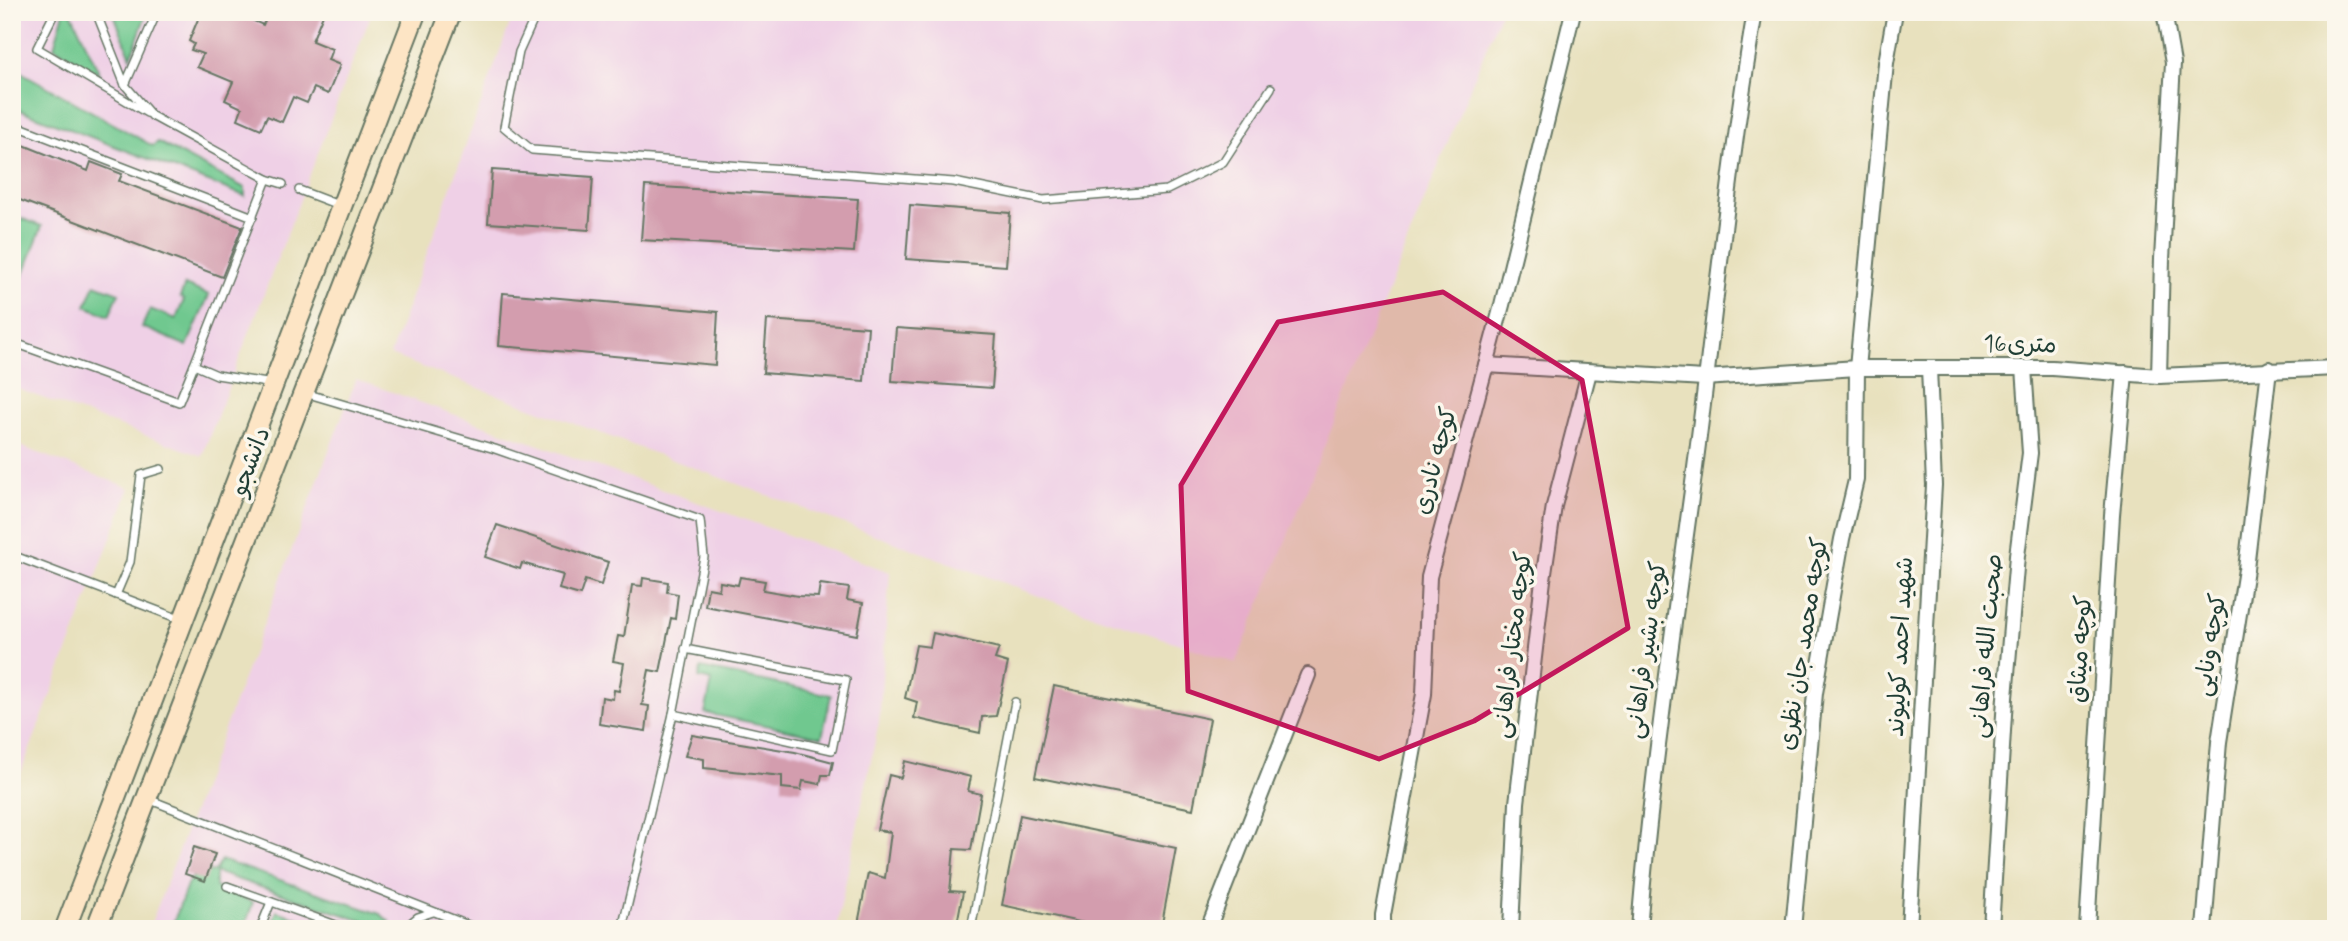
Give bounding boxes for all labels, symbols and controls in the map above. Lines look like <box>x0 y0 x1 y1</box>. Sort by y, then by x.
street label: 16متری <box>1983 329 2057 361</box>
street label: کوچه نادری <box>1407 404 1465 518</box>
street label: دانشجو <box>223 423 278 502</box>
street label: کوچه محمد جان نظری <box>1772 535 1836 753</box>
street label: کوچه مختار فراهانی <box>1486 550 1540 740</box>
street label: صحبت الله فراهانی <box>1963 552 2011 740</box>
street label: شهید احمد کولیوند <box>1881 556 1921 738</box>
street label: کوچه بشیر فراهانی <box>1619 559 1675 741</box>
street label: کوچه ونایی <box>2188 591 2234 699</box>
street label: کوچه میثاق <box>2062 594 2100 704</box>

